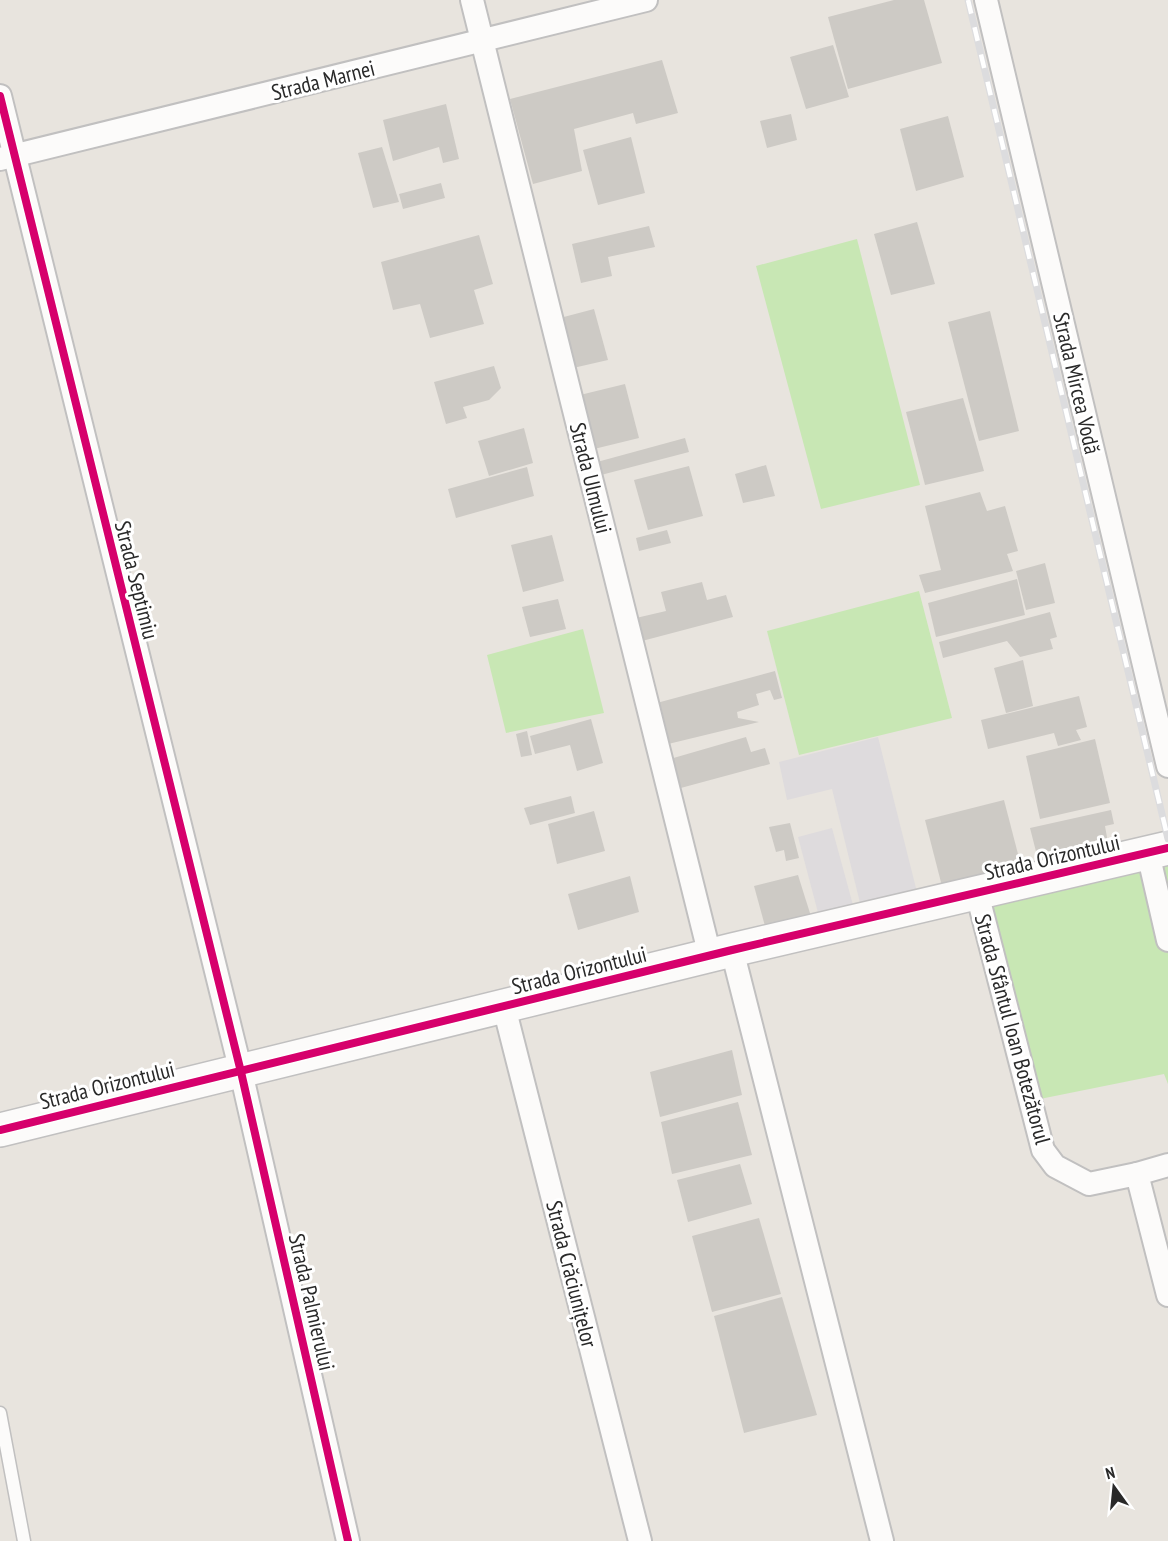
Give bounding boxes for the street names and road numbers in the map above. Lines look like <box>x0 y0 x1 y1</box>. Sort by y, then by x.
street label: Strada Marnei <box>268 54 378 106</box>
street label: Strada Mircea Vodă <box>1047 309 1107 457</box>
street label: Strada Ulmului <box>564 420 618 536</box>
street label: Strada Septimiu <box>109 518 165 642</box>
street label: Strada Orizontului <box>982 828 1122 886</box>
street label: Strada Sfântul Ioan Botezătorul <box>969 911 1057 1148</box>
street label: Strada Orizontului <box>509 940 649 1000</box>
street label: Strada Orizontului <box>37 1055 177 1115</box>
street label: Strada Crăciunițelor <box>540 1198 604 1350</box>
street label: Strada Palmierului <box>283 1231 341 1373</box>

